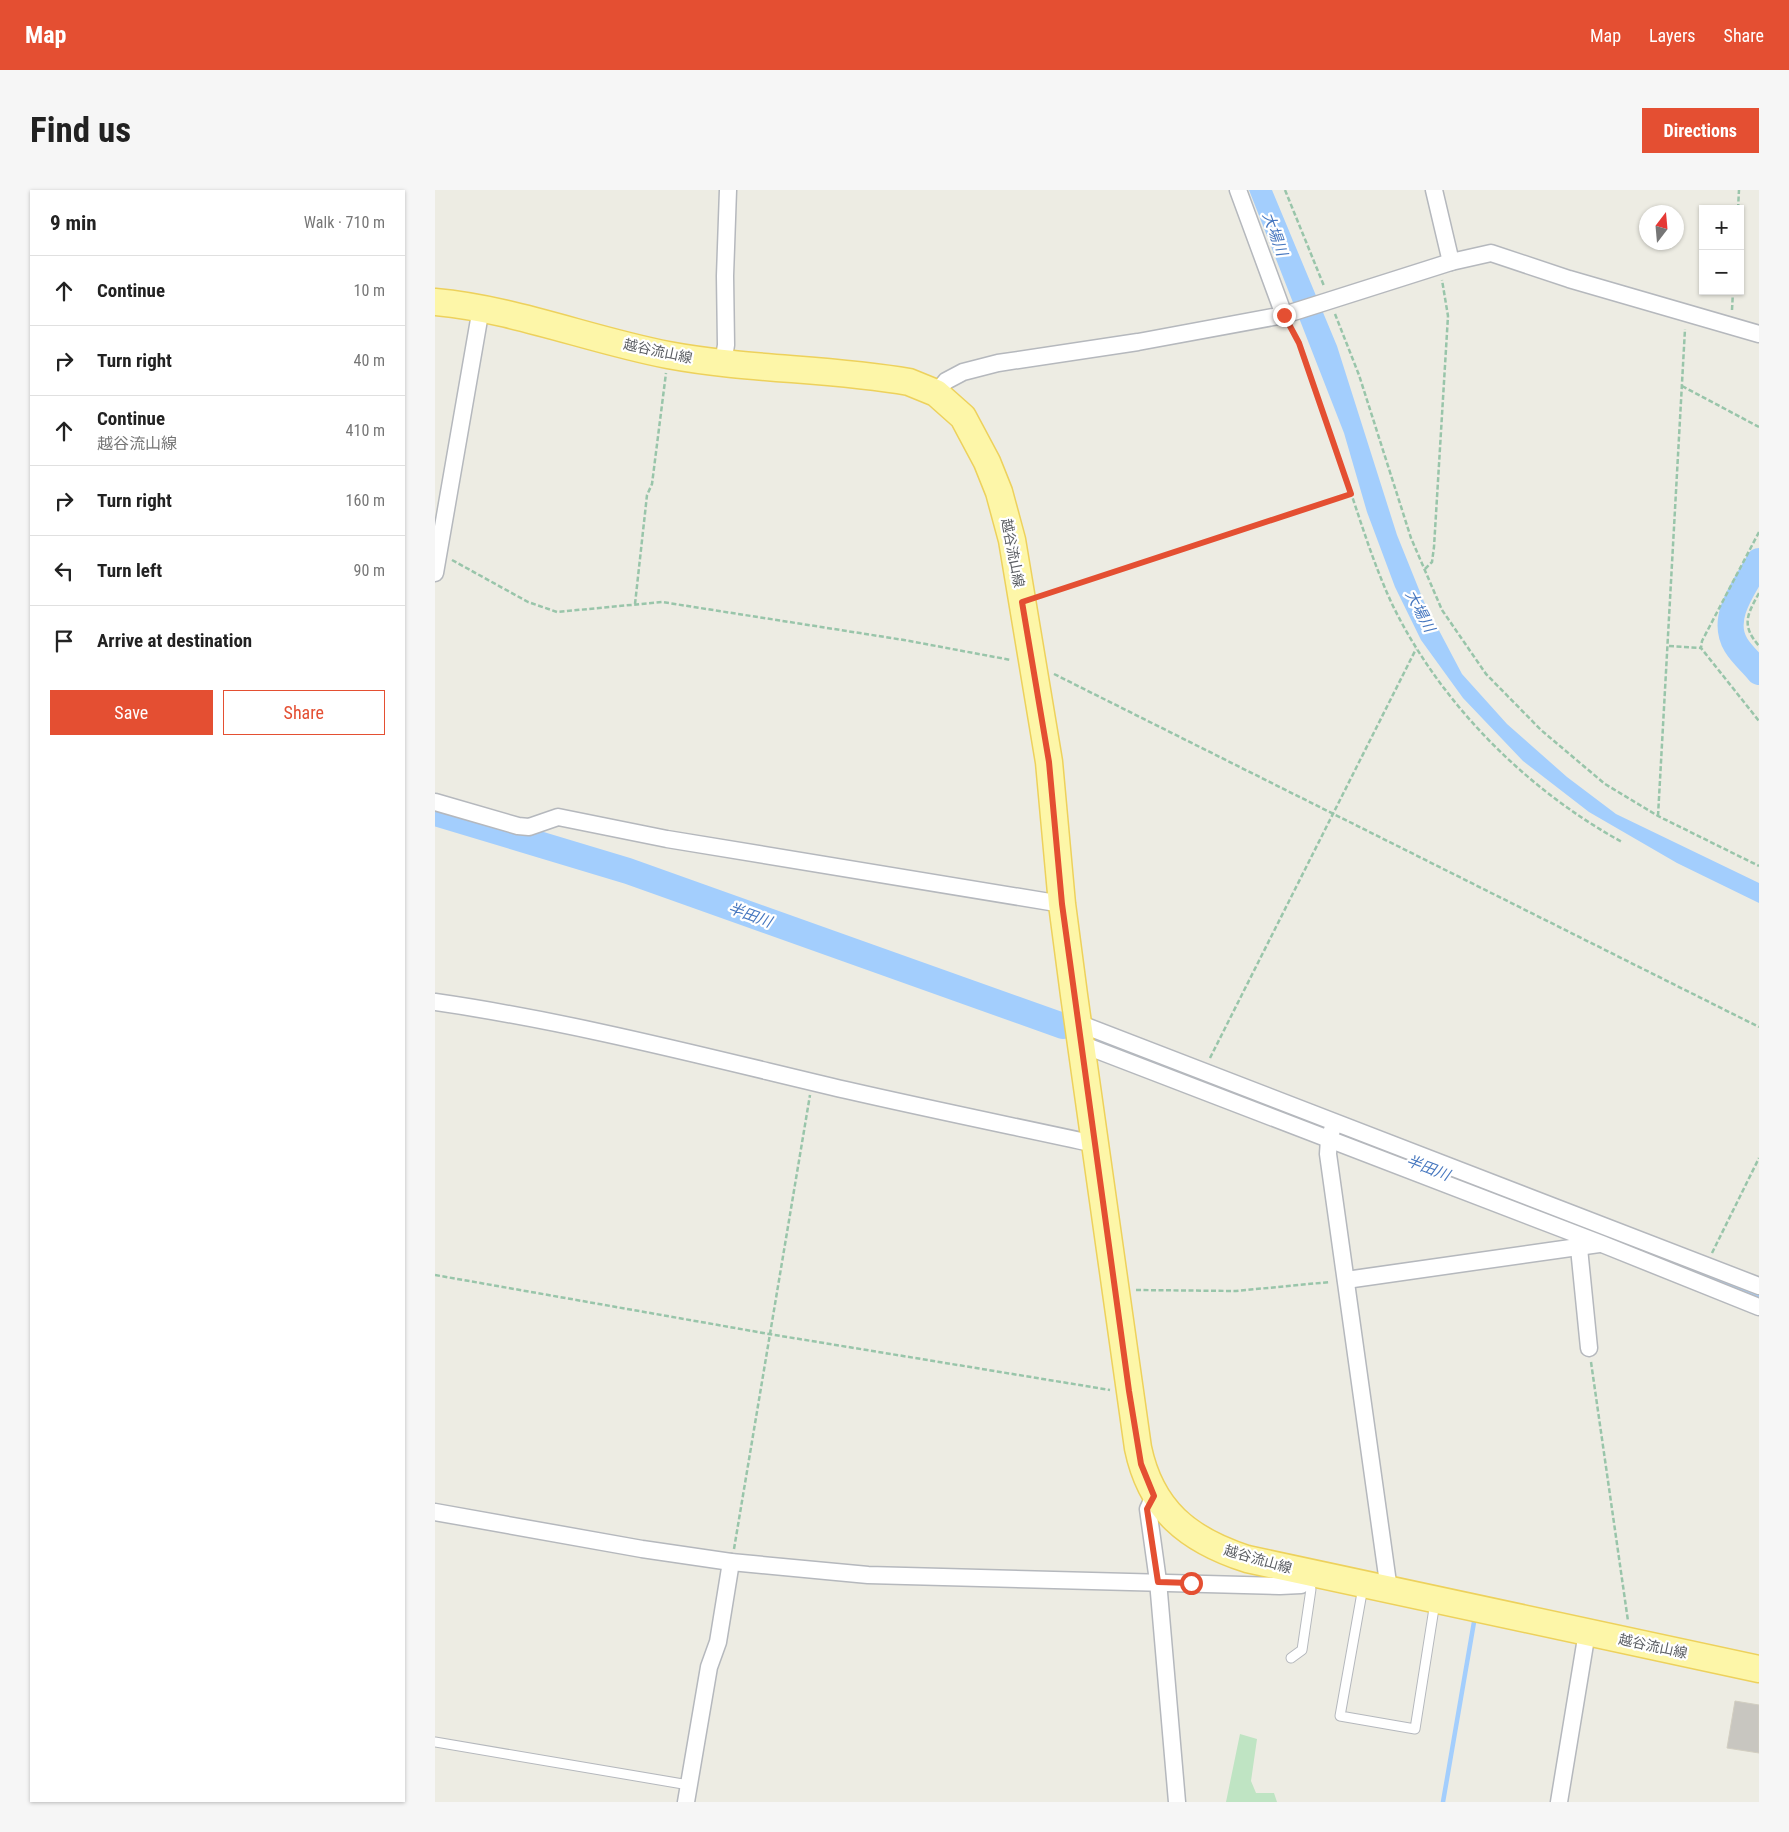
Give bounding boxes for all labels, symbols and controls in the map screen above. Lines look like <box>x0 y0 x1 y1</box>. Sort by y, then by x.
text: Map <box>25 21 66 49</box>
text: Map <box>1590 25 1621 46</box>
text: Layers <box>1649 25 1696 46</box>
text: Share <box>1724 25 1764 46</box>
button: Directions <box>1642 108 1759 153</box>
text: Find us <box>30 110 131 151</box>
north arrow <box>1639 205 1684 250</box>
map controls <box>1699 205 1744 295</box>
button: + <box>1699 205 1744 250</box>
water label: 大場川 <box>1259 210 1292 260</box>
text: 9 min <box>50 211 97 235</box>
text: Walk · 710 m <box>304 213 385 232</box>
button: − <box>1699 250 1744 295</box>
icon: ahead <box>50 277 78 305</box>
text: Continue <box>97 279 165 302</box>
text: 10 m <box>353 281 385 300</box>
route end <box>1273 304 1296 327</box>
street label: 越谷流山線 <box>622 336 694 366</box>
icon: right <box>50 347 78 375</box>
text: Turn right <box>97 349 172 372</box>
text: 40 m <box>353 351 385 370</box>
text: Continue <box>97 407 165 430</box>
icon: ahead <box>50 417 78 445</box>
text: 410 m <box>346 421 385 440</box>
text: 越谷流山線 <box>97 434 177 453</box>
icon: right <box>50 487 78 515</box>
text: Turn right <box>97 489 172 512</box>
text: 160 m <box>346 491 385 510</box>
street label: 越谷流山線 <box>998 517 1028 589</box>
icon: left <box>50 557 78 585</box>
text: Turn left <box>97 559 162 582</box>
text: 90 m <box>353 561 385 580</box>
water label: 大場川 <box>1401 587 1439 637</box>
icon: arrive <box>50 627 78 655</box>
text: Arrive at destination <box>97 629 252 652</box>
button: Save <box>50 690 213 735</box>
button: Share <box>223 690 385 735</box>
water label: 半田川 <box>726 899 776 932</box>
water label: 半田川 <box>1404 1152 1454 1185</box>
street label: 越谷流山線 <box>1222 1542 1294 1576</box>
route start <box>1180 1572 1203 1595</box>
street label: 越谷流山線 <box>1617 1631 1689 1661</box>

